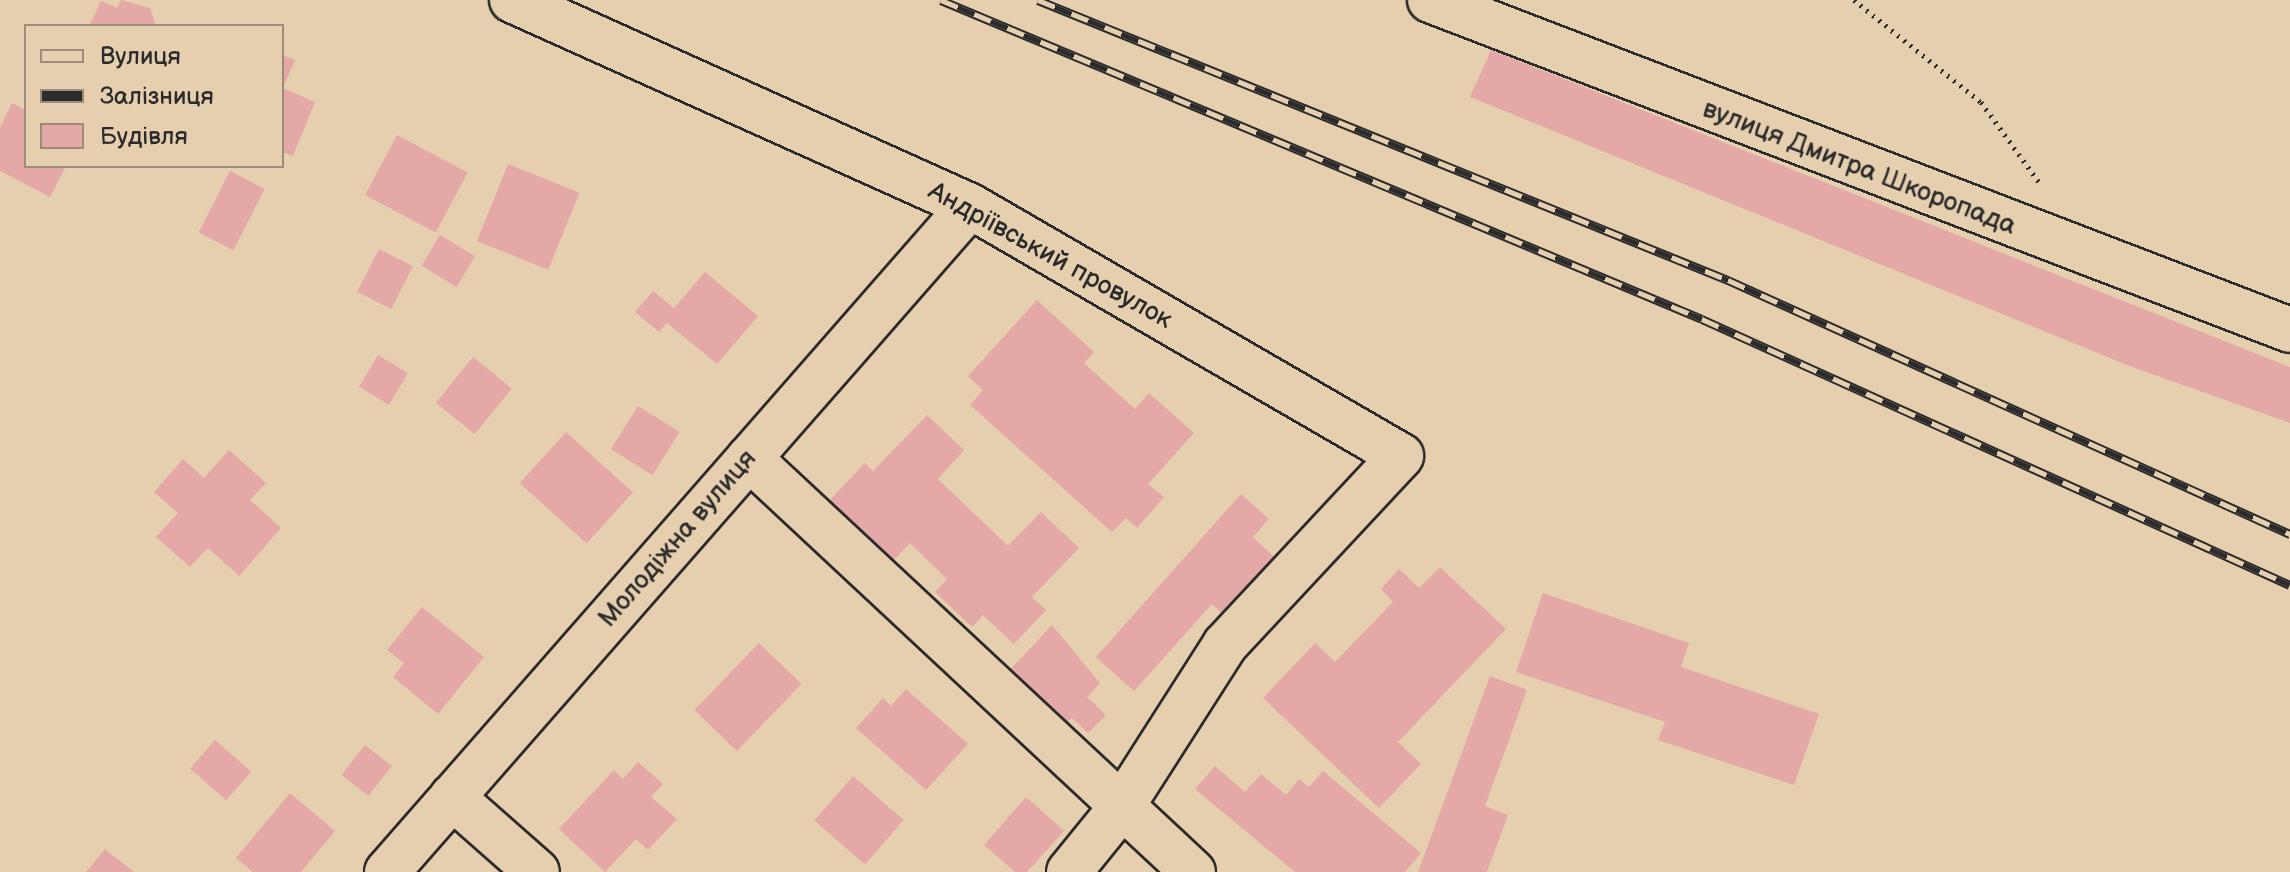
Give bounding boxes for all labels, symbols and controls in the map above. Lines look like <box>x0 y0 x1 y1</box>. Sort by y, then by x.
legend <box>24 24 284 168</box>
text: Вулиця <box>100 42 181 71</box>
text: Залізниця <box>100 82 214 111</box>
street label: вулиця Дмитра Шкоропада <box>1698 94 2020 242</box>
text: Будівля <box>100 122 188 151</box>
street label: Андріївський провулок <box>923 176 1177 336</box>
street label: Молодіжна вулиця <box>593 444 763 634</box>

